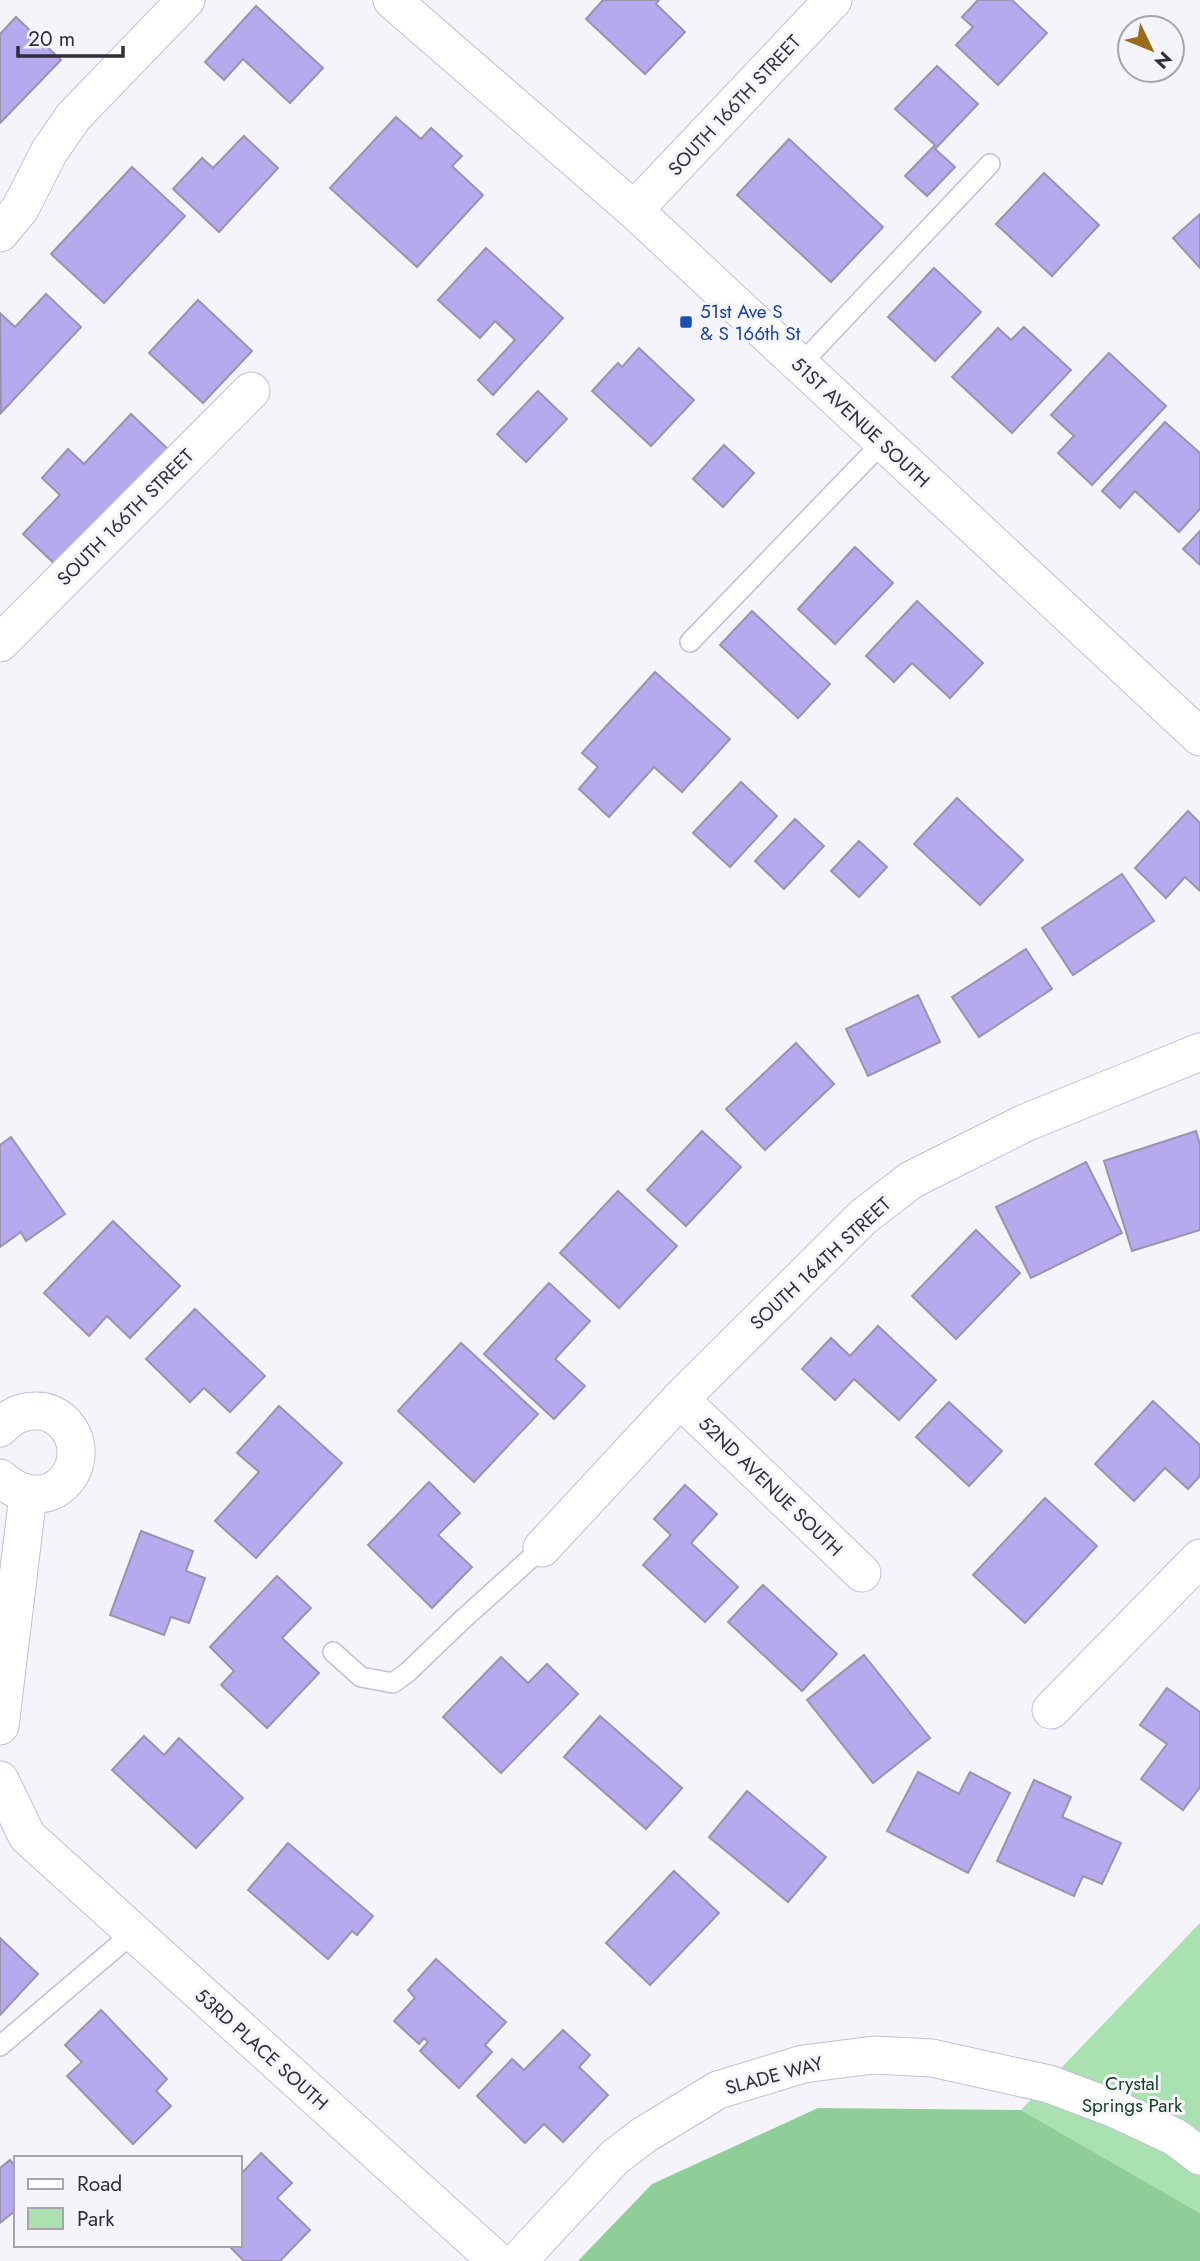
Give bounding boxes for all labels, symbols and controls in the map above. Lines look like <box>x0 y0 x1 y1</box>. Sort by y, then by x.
scale bar <box>18 14 122 58</box>
north arrow <box>1116 14 1186 84</box>
text: 20 m <box>28 24 75 54</box>
street label: SOUTH 166TH STREET <box>662 29 807 182</box>
text: N <box>1148 46 1178 75</box>
place label: 51st Ave S & S 166th St <box>700 298 801 347</box>
marker: 51st Ave S & S 166th St <box>678 314 694 330</box>
street label: 51ST AVENUE SOUTH <box>785 351 936 494</box>
street label: SOUTH 166TH STREET <box>51 443 200 592</box>
street label: SOUTH 164TH STREET <box>744 1191 897 1336</box>
street label: 52ND AVENUE SOUTH <box>693 1410 849 1562</box>
street label: 53RD PLACE SOUTH <box>189 1982 334 2117</box>
street label: SLADE WAY <box>722 2049 826 2101</box>
park label: Crystal Springs Park <box>1082 2070 1183 2119</box>
legend <box>14 2156 242 2247</box>
text: Road <box>77 2169 122 2199</box>
text: Park <box>77 2204 115 2234</box>

